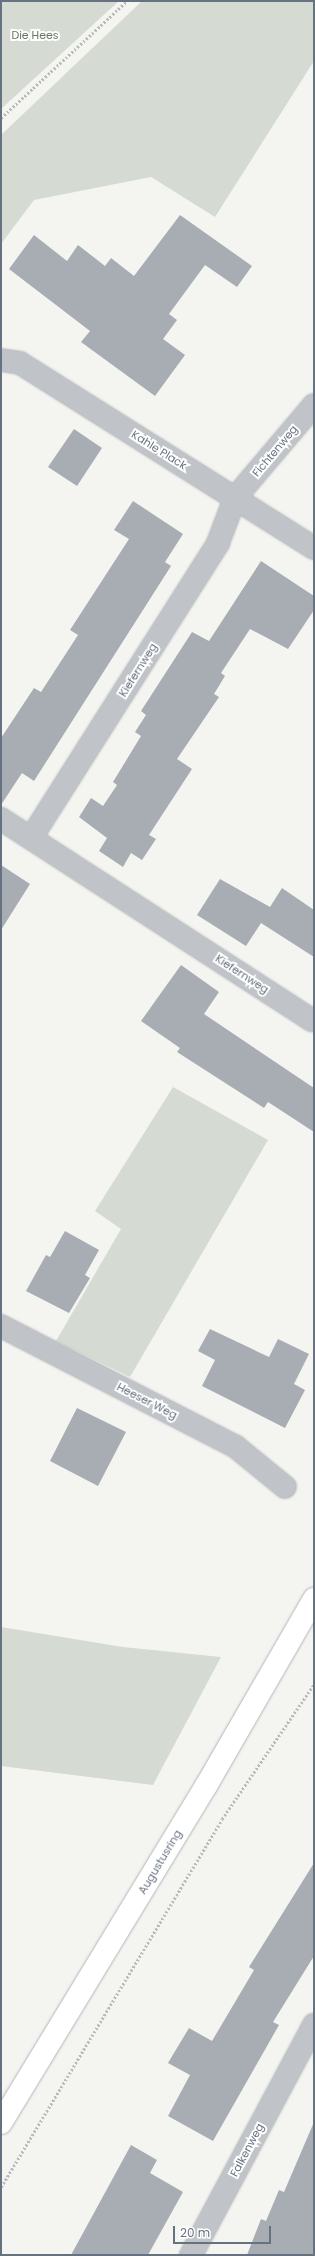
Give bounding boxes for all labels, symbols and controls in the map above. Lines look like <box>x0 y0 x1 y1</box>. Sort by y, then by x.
park label: Die Hees <box>11 28 59 42</box>
street label: Fichtenweg <box>250 423 300 479</box>
street label: Kahle Plack <box>129 428 189 472</box>
street label: Kiefernweg <box>116 641 160 699</box>
street label: Kiefernweg <box>213 952 271 996</box>
street label: Heeser Weg <box>115 1380 179 1422</box>
street label: Augustusring <box>136 1827 184 1897</box>
street label: Falkenweg <box>227 2121 267 2179</box>
scale bar <box>175 2218 273 2244</box>
text: 20 m <box>180 2224 210 2241</box>

